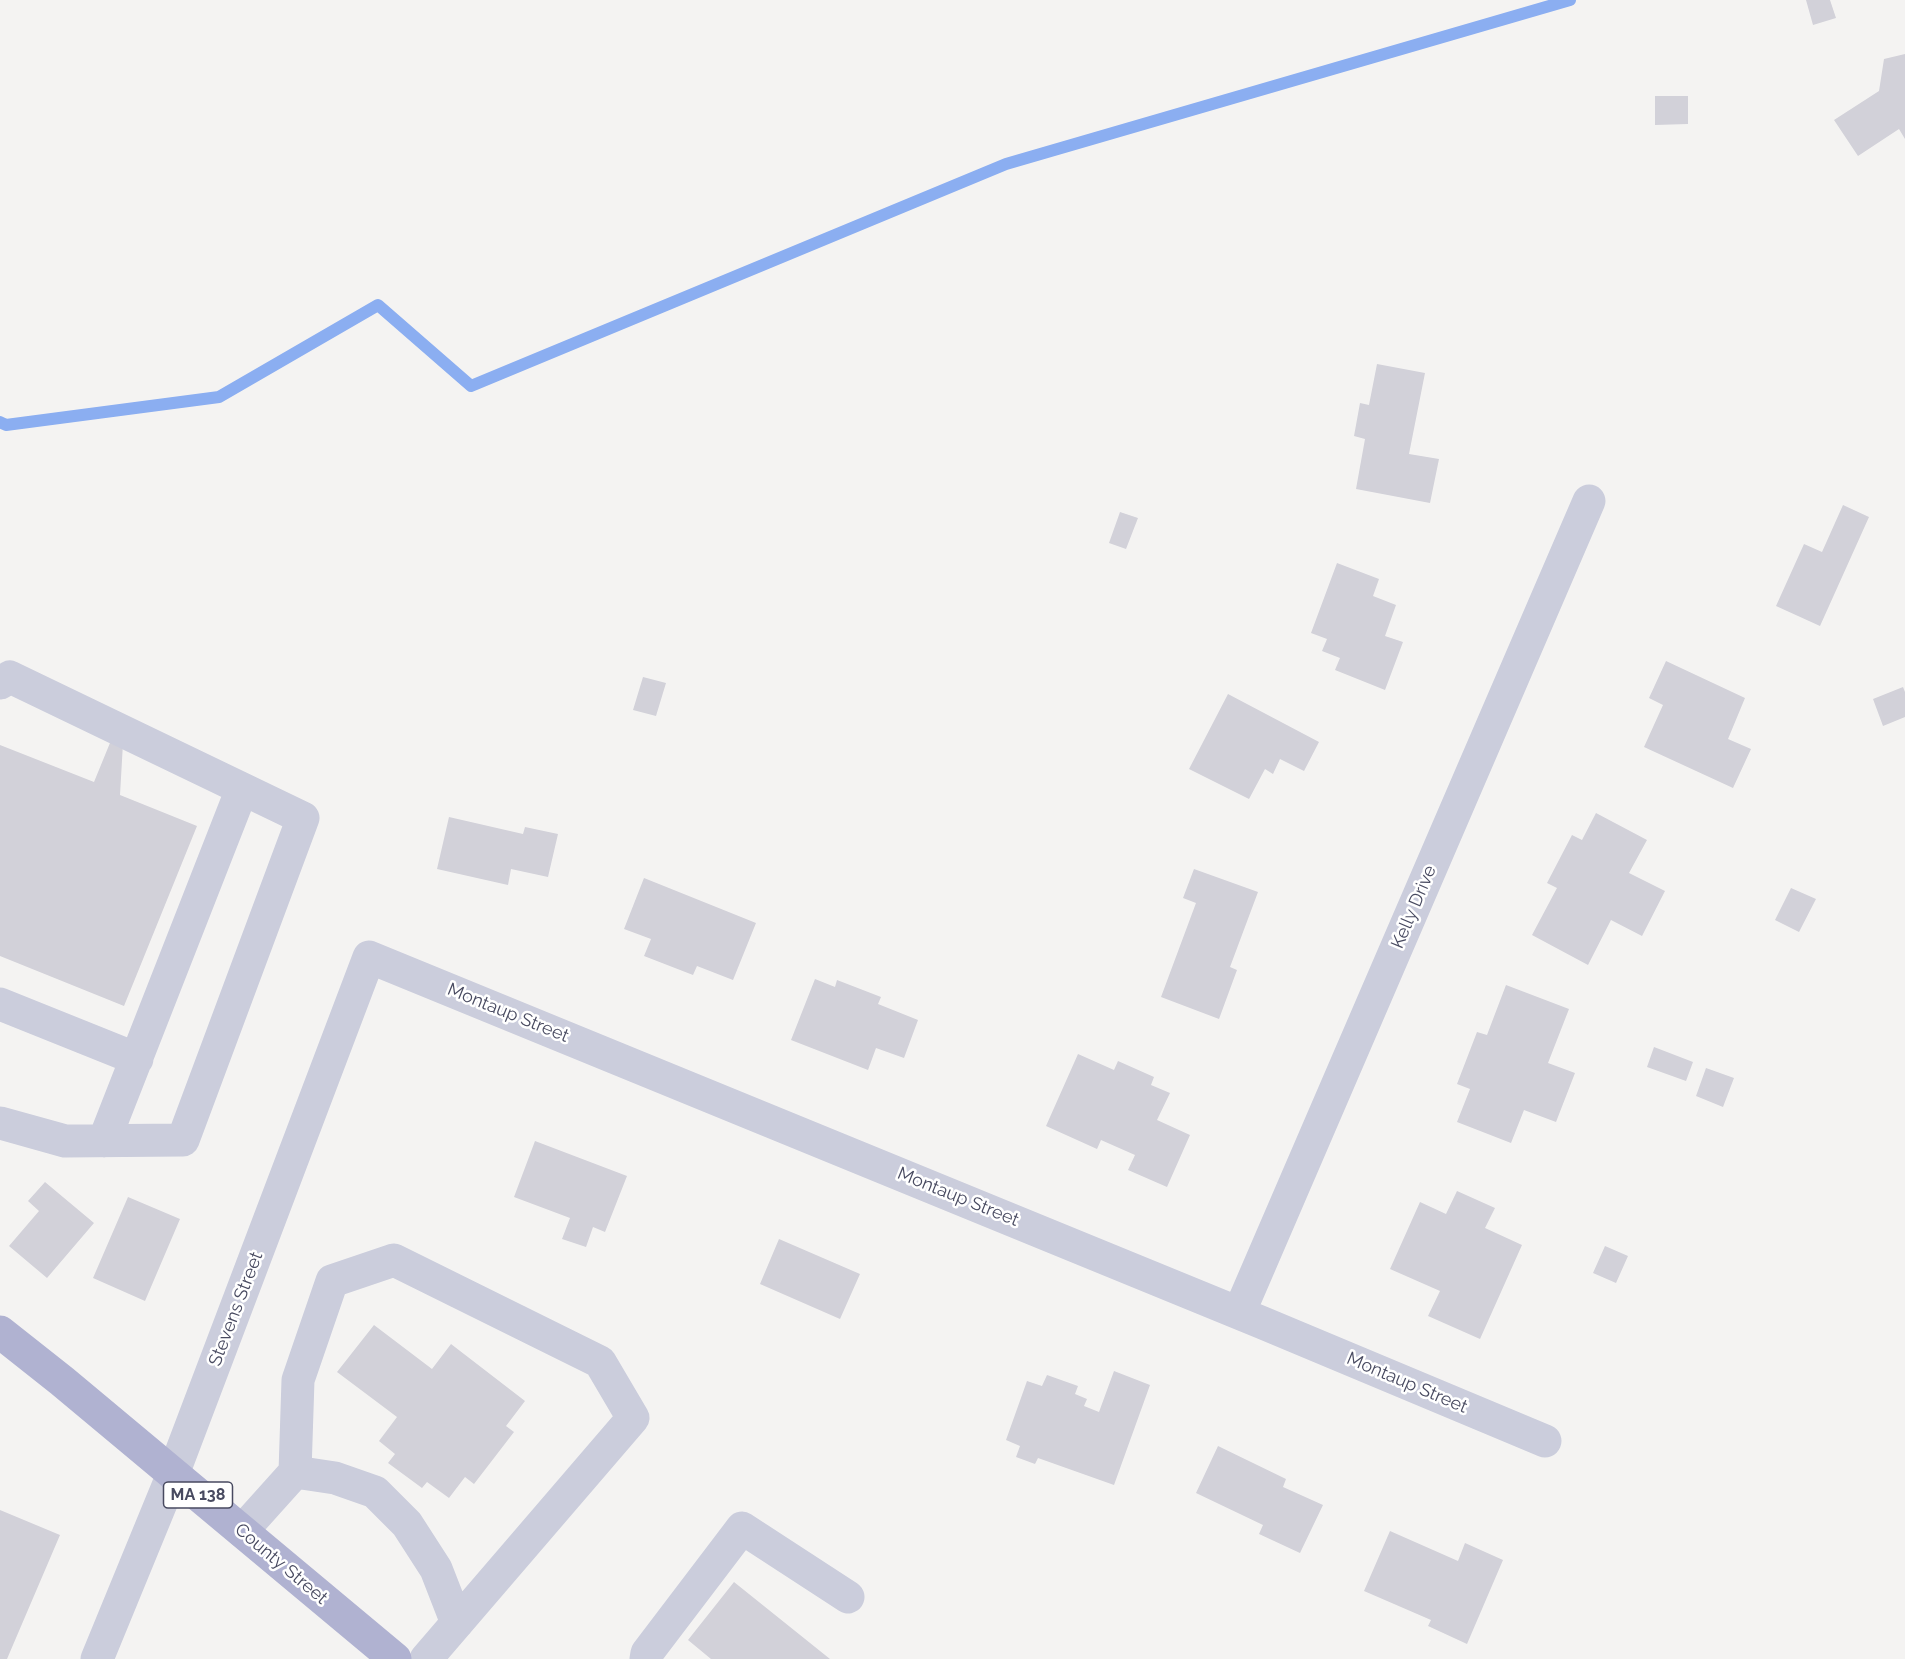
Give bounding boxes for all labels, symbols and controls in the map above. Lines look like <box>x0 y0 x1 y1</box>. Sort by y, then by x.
street label: Kelly Drive <box>1387 862 1441 952</box>
street label: Montaup Street <box>444 979 572 1047</box>
street label: Montaup Street <box>894 1163 1022 1231</box>
street label: Stevens Street <box>204 1249 268 1369</box>
street label: Montaup Street <box>1343 1348 1471 1418</box>
road number: MA 138 <box>164 1482 232 1508</box>
street label: County Street <box>230 1519 332 1609</box>

